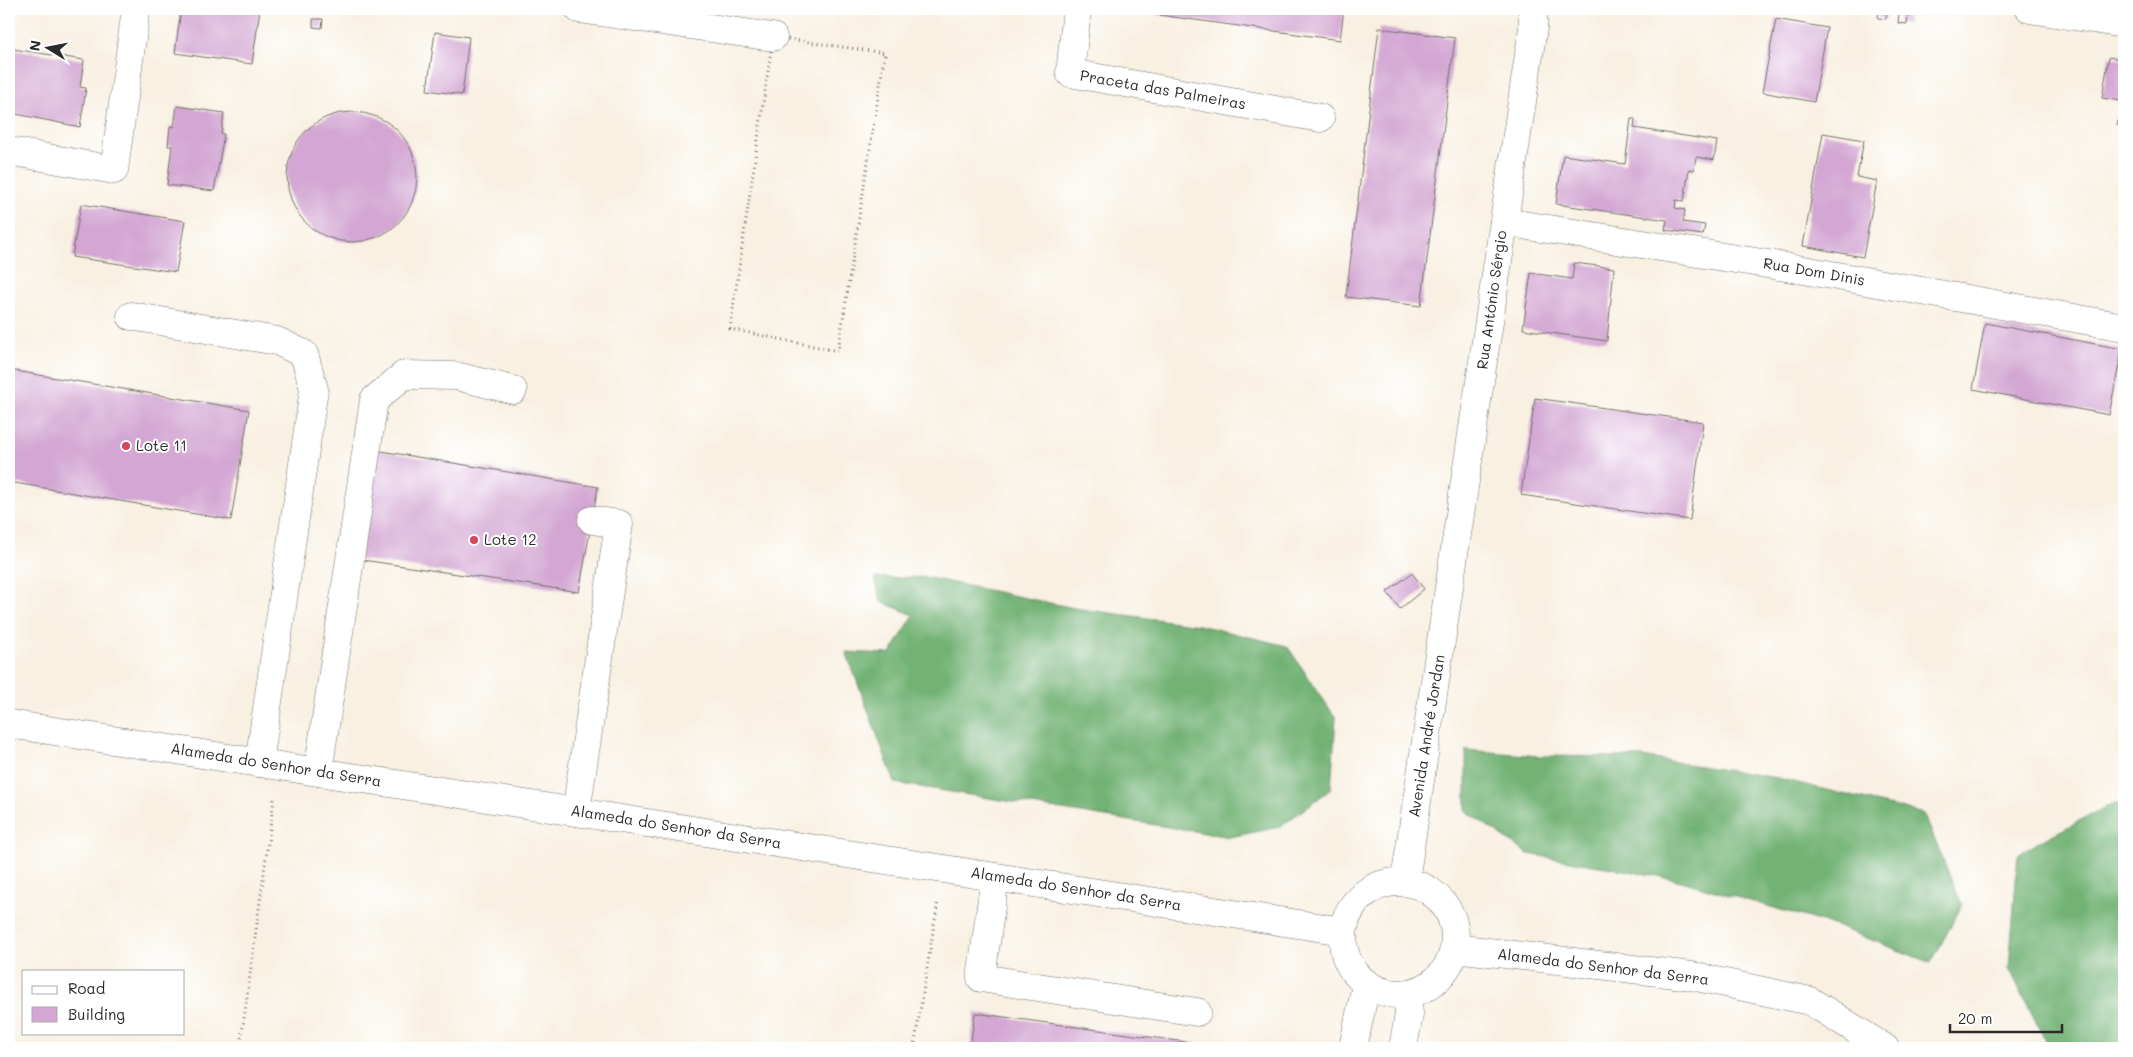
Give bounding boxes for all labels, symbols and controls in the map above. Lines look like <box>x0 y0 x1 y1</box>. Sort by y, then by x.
north arrow <box>22 22 72 72</box>
text: N <box>24 39 45 53</box>
street label: Praceta das Palmeiras <box>1079 65 1248 113</box>
street label: Rua António Sérgio <box>1471 229 1511 371</box>
street label: Rua Dom Dinis <box>1762 252 1867 290</box>
place label: Lote 11 <box>136 435 187 455</box>
marker: Lote 11 <box>120 440 132 452</box>
place label: Lote 12 <box>484 529 537 549</box>
marker: Lote 12 <box>468 534 480 546</box>
street label: Avenida André Jordan <box>1403 653 1449 819</box>
street label: Alameda do Senhor da Serra <box>169 737 383 791</box>
street label: Alameda do Senhor da Serra <box>569 799 783 853</box>
street label: Alameda do Senhor da Serra <box>969 861 1183 915</box>
street label: Alameda do Senhor da Serra <box>1496 943 1710 989</box>
legend <box>22 970 185 1034</box>
text: Road <box>68 978 105 998</box>
scale bar <box>1950 1002 2063 1034</box>
text: Building <box>68 1004 125 1024</box>
text: 20 m <box>1958 1008 1992 1028</box>

